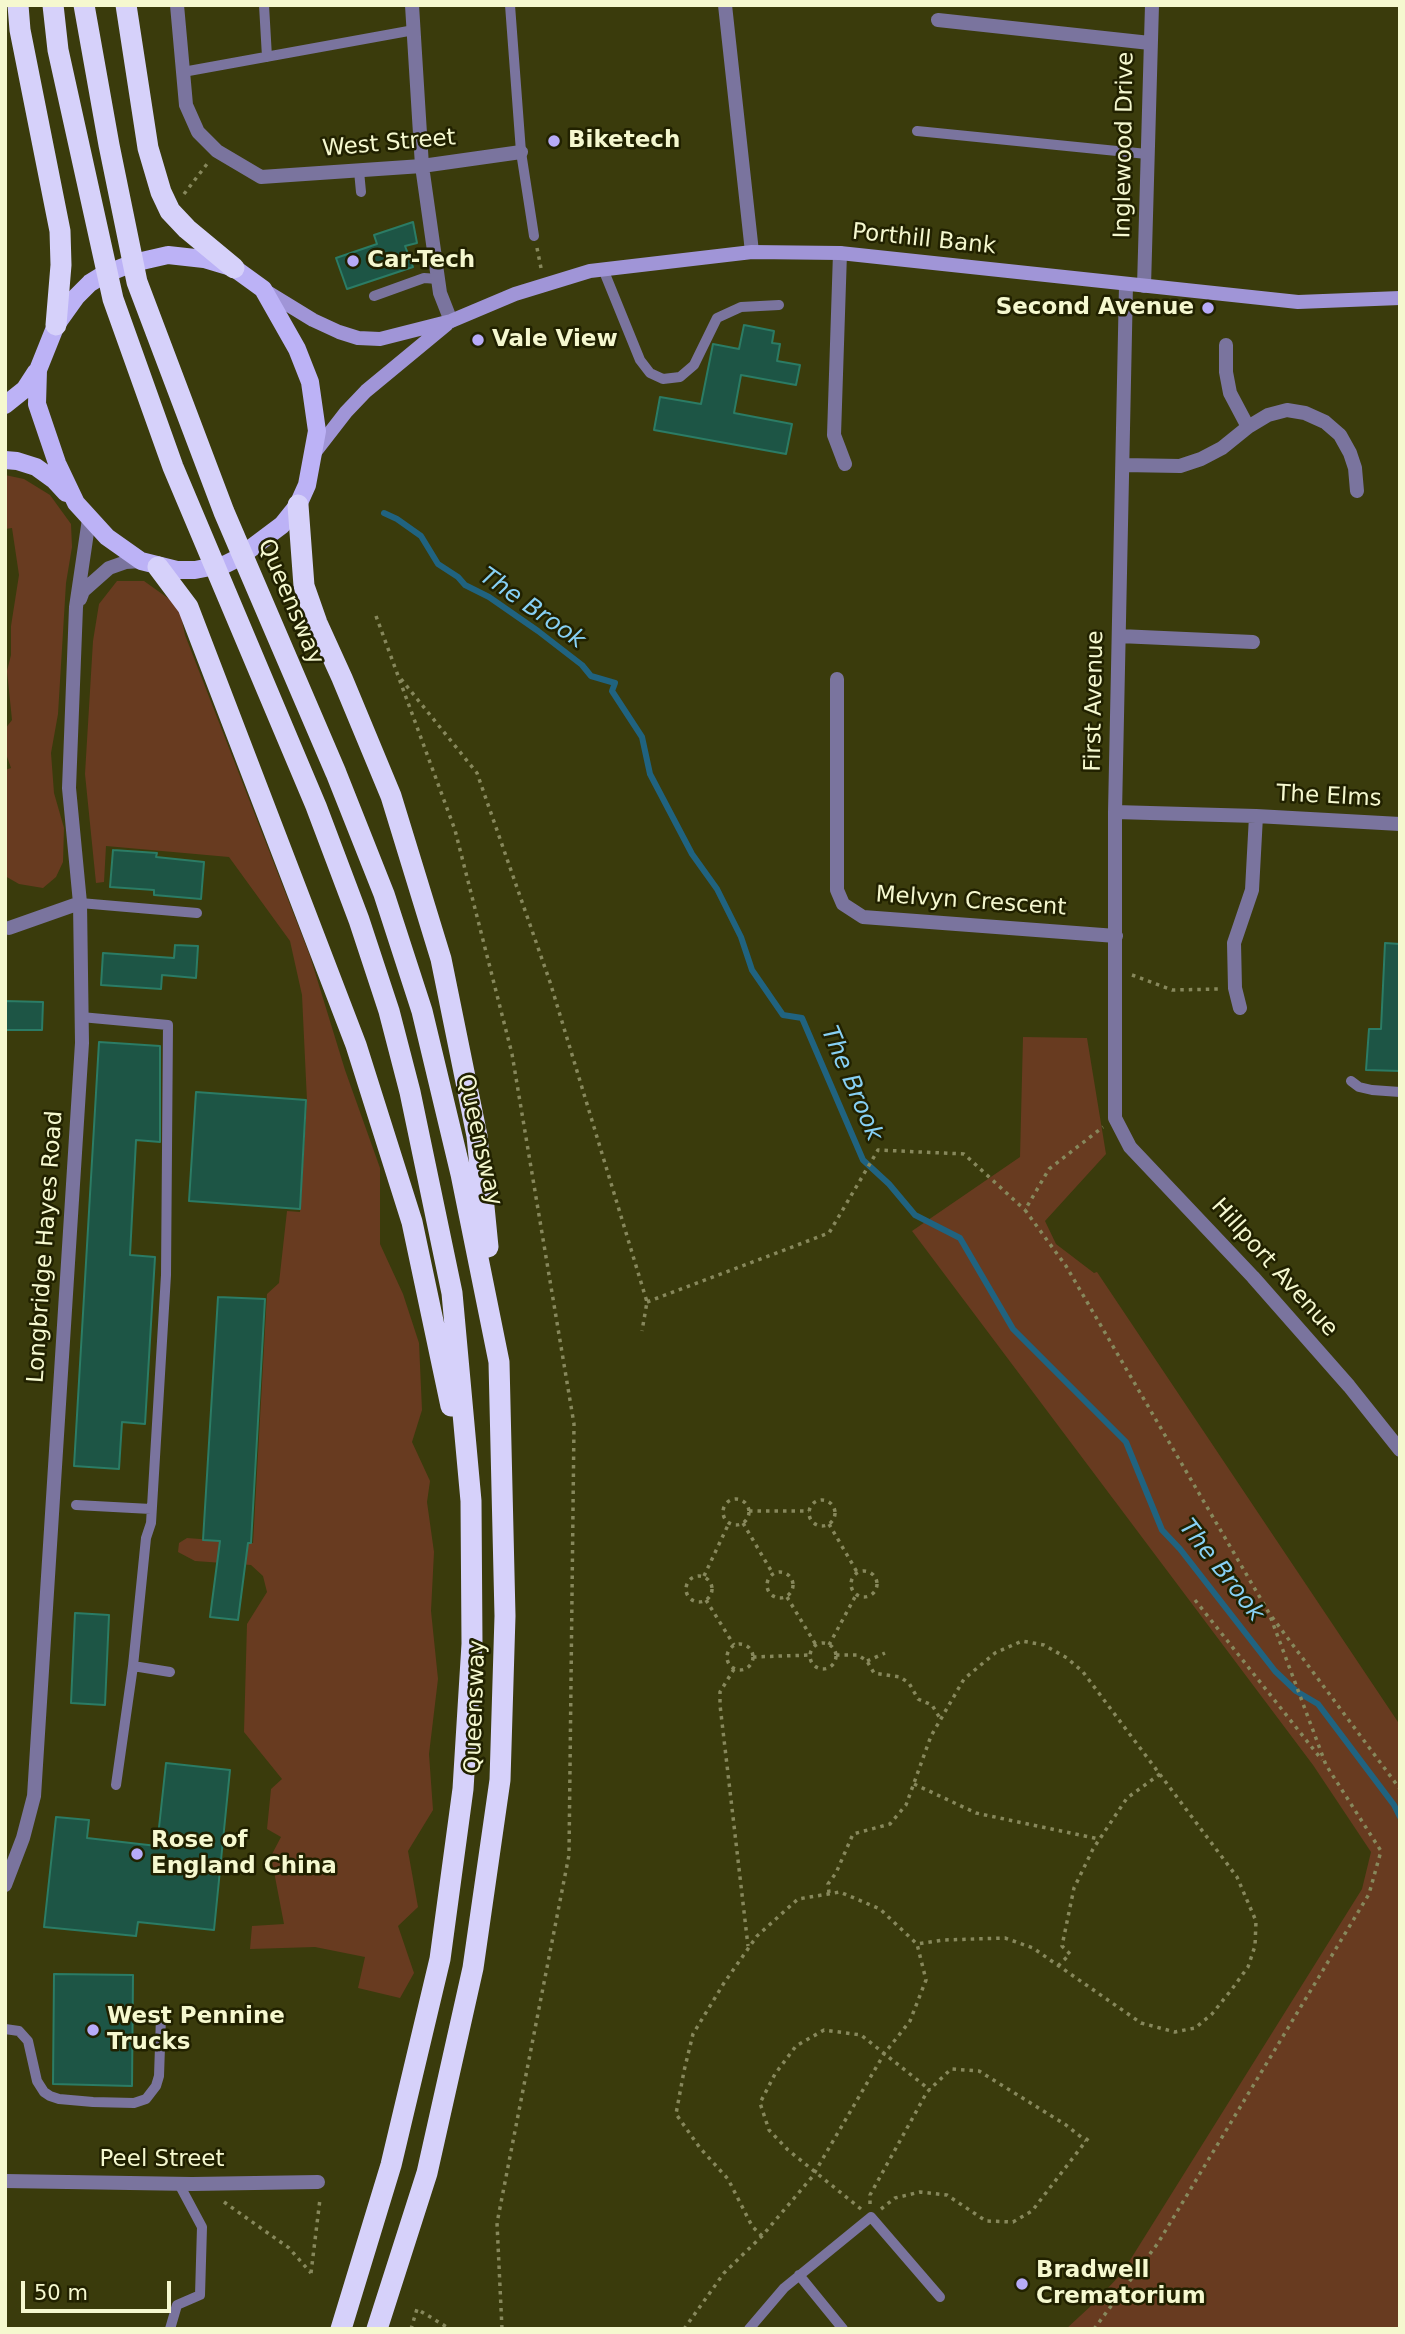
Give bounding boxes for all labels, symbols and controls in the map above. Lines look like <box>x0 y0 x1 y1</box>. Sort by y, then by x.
street label: Inglewood Drive <box>1110 51 1140 239</box>
street label: West Street <box>321 124 457 164</box>
place label: Biketech <box>568 127 680 155</box>
marker: Biketech <box>546 133 562 149</box>
street label: Porthill Bank <box>851 219 997 261</box>
place label: Car-Tech <box>367 247 475 275</box>
marker: Car-Tech <box>345 253 361 269</box>
place label: Second Avenue <box>996 294 1194 322</box>
marker: Second Avenue <box>1200 300 1216 316</box>
place label: Vale View <box>492 326 618 354</box>
marker: Vale View <box>470 332 486 348</box>
street label: Queensway <box>251 535 329 669</box>
water label: The Brook <box>474 562 590 656</box>
street label: First Avenue <box>1080 630 1110 772</box>
street label: The Elms <box>1276 780 1382 814</box>
street label: Melvyn Crescent <box>875 882 1067 922</box>
water label: The Brook <box>814 1022 888 1146</box>
street label: Queensway <box>450 1072 508 1208</box>
street label: Longbridge Hayes Road <box>23 1110 69 1384</box>
street label: Hillport Avenue <box>1205 1193 1343 1343</box>
water label: The Brook <box>1172 1514 1270 1628</box>
street label: Queensway <box>460 1640 492 1774</box>
place label: Rose of England China <box>151 1827 337 1881</box>
marker: Rose of England China <box>129 1846 145 1862</box>
place label: West Pennine Trucks <box>107 2003 285 2057</box>
marker: West Pennine Trucks <box>85 2022 101 2038</box>
street label: Peel Street <box>100 2146 224 2174</box>
place label: Bradwell Crematorium <box>1036 2257 1206 2311</box>
scale bar <box>24 2268 175 2312</box>
marker: Bradwell Crematorium <box>1014 2276 1030 2292</box>
text: 50 m <box>34 2281 88 2305</box>

